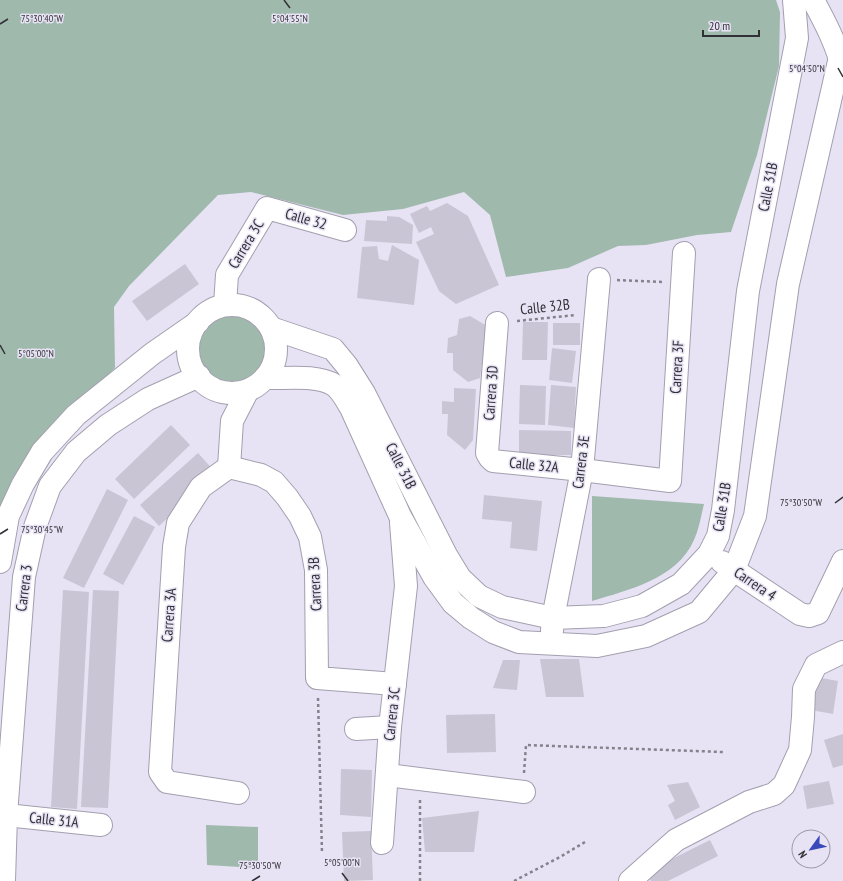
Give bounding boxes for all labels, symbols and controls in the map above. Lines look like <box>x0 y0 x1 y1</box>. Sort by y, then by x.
text: 75°30'40"W <box>21 12 63 25</box>
text: 5°04'55"N <box>272 12 308 25</box>
scale bar <box>703 12 759 38</box>
text: 20 m <box>709 18 730 33</box>
text: 5°04'50"N <box>789 62 825 75</box>
street label: Calle 31B <box>753 161 782 213</box>
street label: Calle 32 <box>283 204 329 234</box>
street label: Carrera 3C <box>224 216 268 272</box>
street label: Calle 32B <box>519 294 571 319</box>
street label: Carrera 3F <box>666 340 687 394</box>
text: 5°05'00"N <box>18 347 54 360</box>
street label: Carrera 3D <box>479 365 502 421</box>
street label: Carrera 3E <box>568 434 593 490</box>
street label: Calle 31B <box>382 439 421 492</box>
street label: Calle 32A <box>508 452 561 477</box>
street label: Calle 31B <box>708 481 735 533</box>
text: 75°30'50"W <box>780 496 822 509</box>
text: 75°30'45"W <box>21 523 63 536</box>
street label: Carrera 3B <box>304 556 325 612</box>
street label: Carrera 3 <box>11 563 36 612</box>
street label: Carrera 4 <box>730 563 780 605</box>
street label: Carrera 3A <box>157 586 180 643</box>
street label: Carrera 3C <box>379 686 404 742</box>
street label: Calle 31A <box>28 807 81 832</box>
north arrow <box>791 829 831 869</box>
text: N <box>795 848 810 861</box>
text: 5°05'00"N <box>324 856 360 869</box>
text: 75°30'50"W <box>239 859 281 872</box>

